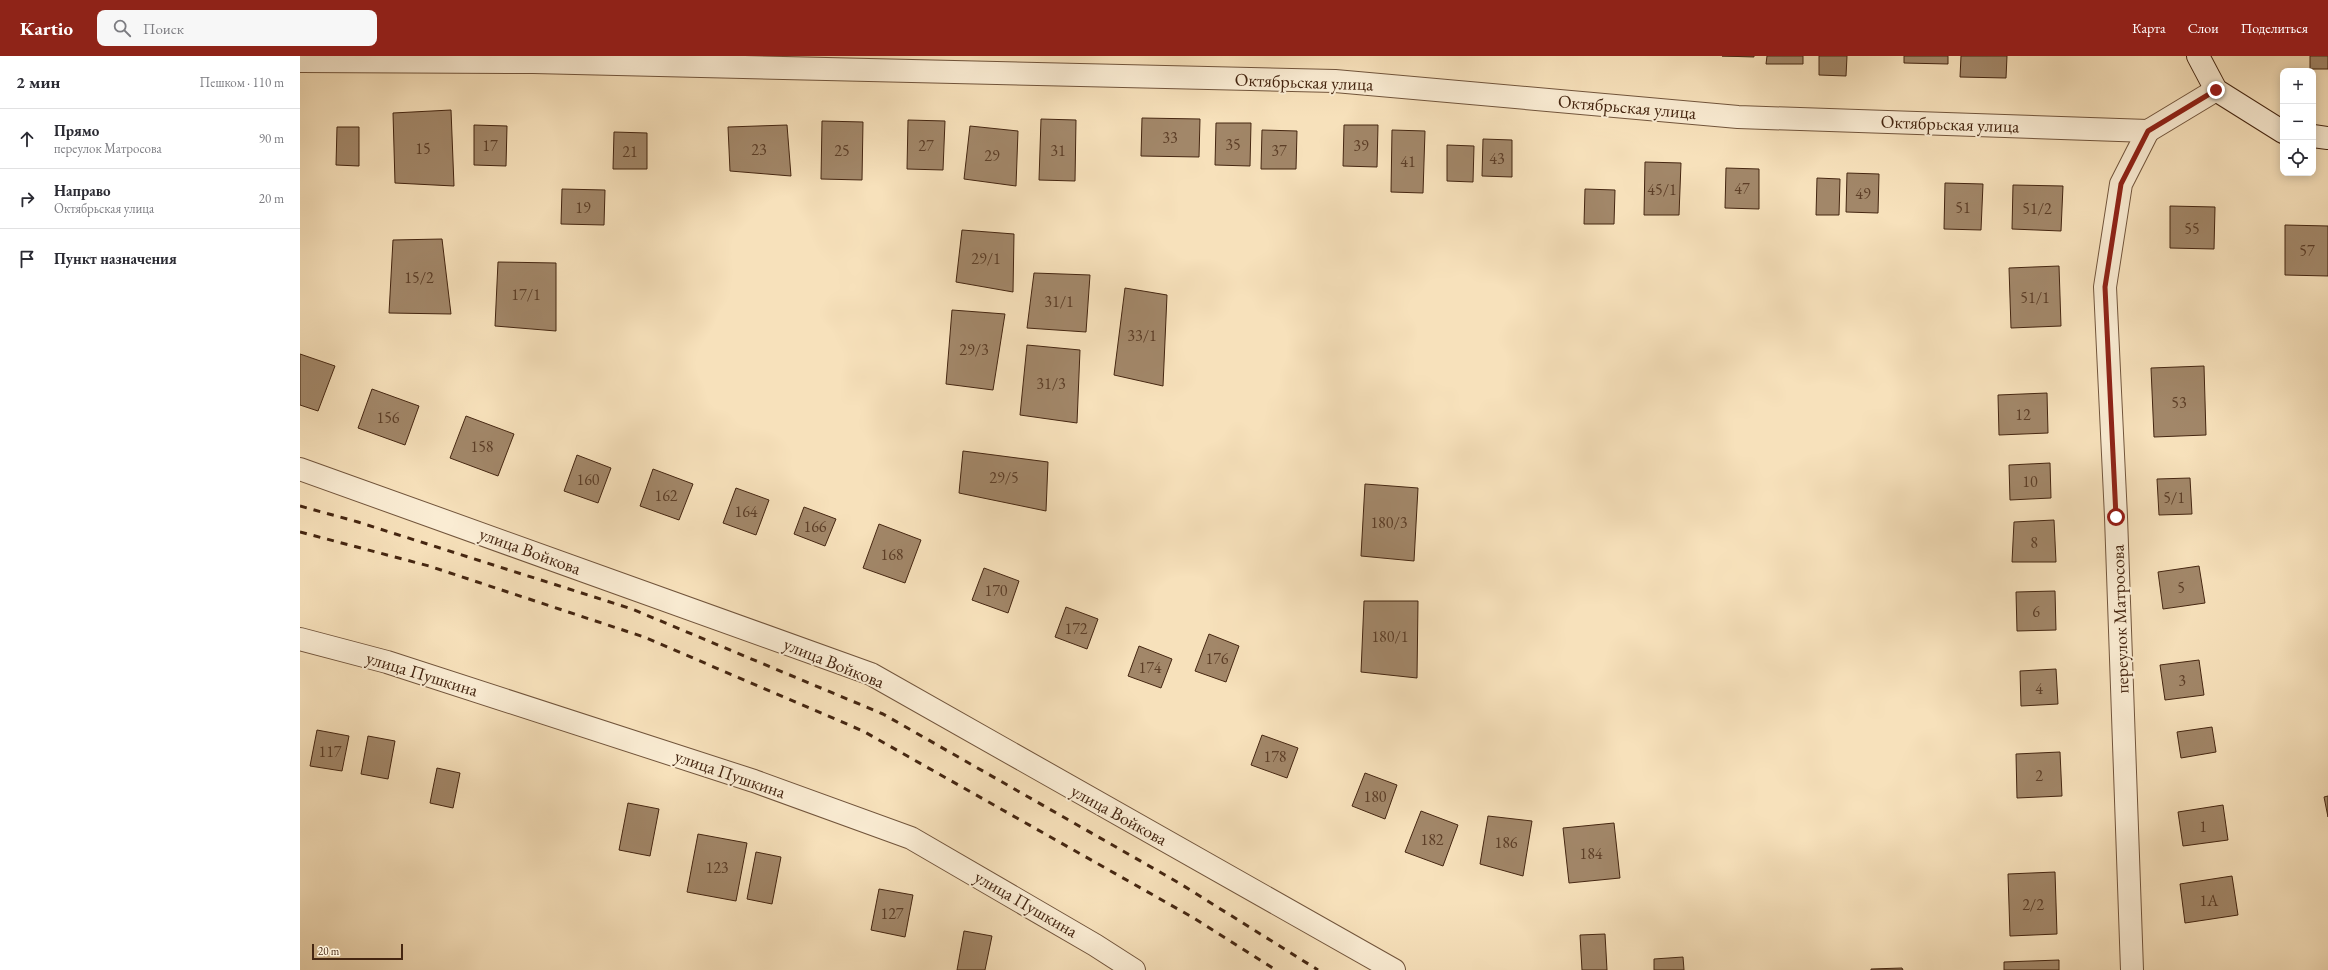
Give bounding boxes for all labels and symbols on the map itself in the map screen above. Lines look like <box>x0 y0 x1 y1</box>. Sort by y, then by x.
street label: Октябрьская улица <box>1234 68 1375 95</box>
route end <box>2207 81 2225 99</box>
street label: Октябрьская улица <box>1557 89 1698 124</box>
street label: Октябрьская улица <box>1880 110 2021 137</box>
house number: 33 <box>1162 127 1178 148</box>
house number: 35 <box>1225 134 1241 155</box>
house number: 17 <box>482 135 498 156</box>
house number: 27 <box>918 135 934 156</box>
house number: 39 <box>1353 135 1369 156</box>
house number: 15 <box>415 138 431 159</box>
house number: 23 <box>751 139 767 160</box>
house number: 25 <box>834 140 850 161</box>
house number: 31 <box>1050 140 1066 161</box>
house number: 37 <box>1271 140 1287 161</box>
house number: 21 <box>622 141 638 162</box>
house number: 29 <box>984 145 1000 166</box>
house number: 43 <box>1489 148 1505 169</box>
house number: 41 <box>1400 151 1416 172</box>
house number: 47 <box>1734 178 1750 199</box>
house number: 45/1 <box>1647 179 1677 200</box>
house number: 49 <box>1855 183 1871 204</box>
house number: 19 <box>575 197 591 218</box>
house number: 51 <box>1955 197 1971 218</box>
house number: 51/2 <box>2022 198 2052 219</box>
house number: 55 <box>2184 218 2200 239</box>
house number: 57 <box>2299 240 2315 261</box>
house number: 29/1 <box>971 248 1001 269</box>
house number: 15/2 <box>404 267 434 288</box>
house number: 17/1 <box>511 284 541 305</box>
house number: 51/1 <box>2020 287 2050 308</box>
house number: 31/1 <box>1044 291 1074 312</box>
house number: 33/1 <box>1127 325 1157 346</box>
house number: 29/3 <box>959 339 989 360</box>
house number: 31/3 <box>1036 373 1066 394</box>
house number: 53 <box>2171 392 2187 413</box>
house number: 12 <box>2015 404 2031 425</box>
house number: 156 <box>376 407 400 428</box>
house number: 158 <box>470 436 494 457</box>
house number: 29/5 <box>989 467 1019 488</box>
house number: 160 <box>576 469 600 490</box>
house number: 10 <box>2022 471 2038 492</box>
house number: 162 <box>654 485 678 506</box>
house number: 5/1 <box>2163 487 2185 508</box>
house number: 164 <box>734 501 758 522</box>
route start <box>2107 508 2125 526</box>
house number: 180/3 <box>1370 512 1408 533</box>
house number: 166 <box>803 516 827 537</box>
street label: улица Войкова <box>476 521 585 580</box>
house number: 8 <box>2030 532 2038 553</box>
street label: переулок Матросова <box>2105 543 2134 694</box>
house number: 168 <box>880 544 904 565</box>
house number: 5 <box>2177 577 2185 598</box>
house number: 170 <box>984 580 1008 601</box>
house number: 6 <box>2032 601 2040 622</box>
house number: 172 <box>1064 618 1088 639</box>
house number: 180/1 <box>1371 626 1409 647</box>
street label: улица Войкова <box>780 632 889 693</box>
street label: улица Пушкина <box>364 646 482 702</box>
house number: 176 <box>1205 648 1229 669</box>
house number: 174 <box>1138 657 1162 678</box>
house number: 3 <box>2178 670 2186 691</box>
house number: 4 <box>2035 678 2043 699</box>
house number: 117 <box>318 741 342 762</box>
street label: улица Пушкина <box>672 744 789 803</box>
house number: 178 <box>1263 746 1287 767</box>
house number: 2 <box>2035 765 2043 786</box>
street label: улица Войкова <box>1067 779 1172 851</box>
house number: 180 <box>1363 786 1387 807</box>
house number: 1 <box>2199 816 2207 837</box>
house number: 182 <box>1420 829 1444 850</box>
house number: 186 <box>1494 832 1518 853</box>
house number: 184 <box>1579 843 1603 864</box>
house number: 123 <box>705 857 729 878</box>
street label: улица Пушкина <box>970 865 1083 943</box>
house number: 1А <box>2200 890 2219 911</box>
house number: 2/2 <box>2022 894 2044 915</box>
house number: 127 <box>880 903 904 924</box>
scale bar <box>312 942 403 961</box>

